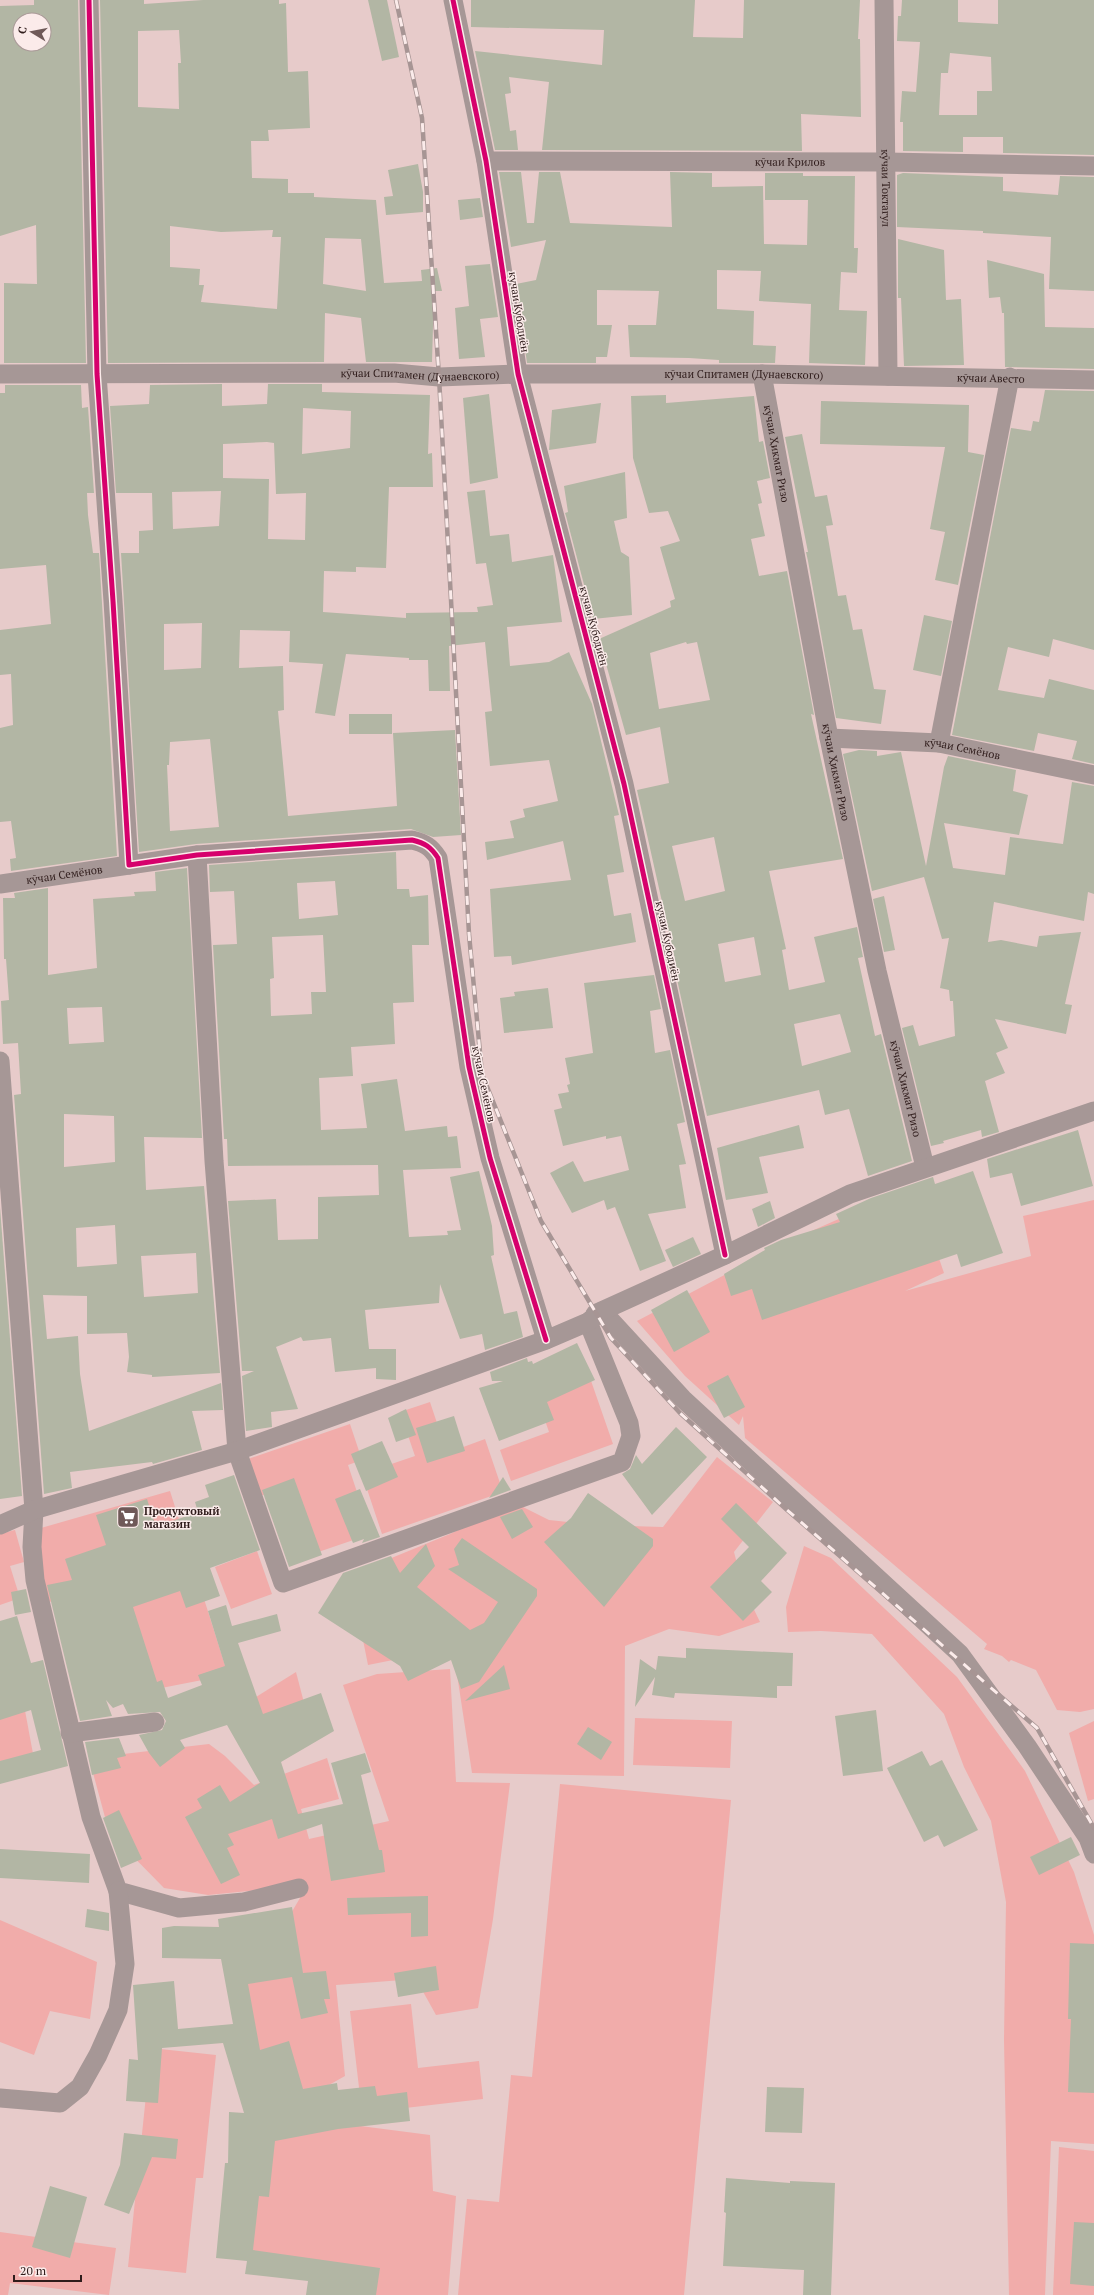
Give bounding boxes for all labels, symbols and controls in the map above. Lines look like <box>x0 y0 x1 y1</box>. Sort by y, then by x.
north arrow <box>12 12 52 52</box>
text: С <box>15 26 30 35</box>
street label: кӯчаи Токтагул <box>879 149 893 227</box>
street label: кӯчаи Крилов <box>755 155 826 169</box>
street label: кучаи Кубодиён <box>506 271 532 354</box>
street label: кӯчаи Спитамен (Дунаевского) <box>340 366 500 384</box>
street label: кӯчаи Спитамен (Дунаевского) <box>664 367 824 382</box>
street label: кӯчаи Авесто <box>957 371 1025 386</box>
street label: кӯчаи Ҳикмат Ризо <box>761 404 793 504</box>
street label: кучаи Кубодиён <box>577 585 611 668</box>
street label: кӯчаи Ҳикмат Ризо <box>819 722 853 822</box>
street label: кӯчаи Семёнов <box>924 735 1002 763</box>
street label: кӯчаи Семёнов <box>25 862 104 887</box>
street label: кучаи Кубодиён <box>653 900 683 983</box>
street label: кӯчаи Ҳикмат Ризо <box>887 1039 924 1138</box>
street label: кӯчаи Семёнов <box>469 1045 499 1123</box>
supermarket icon: Продуктовый магазин <box>115 1504 141 1530</box>
place label: Продуктовый магазин <box>144 1504 220 1531</box>
scale bar <box>14 2257 81 2283</box>
text: 20 m <box>20 2263 47 2278</box>

